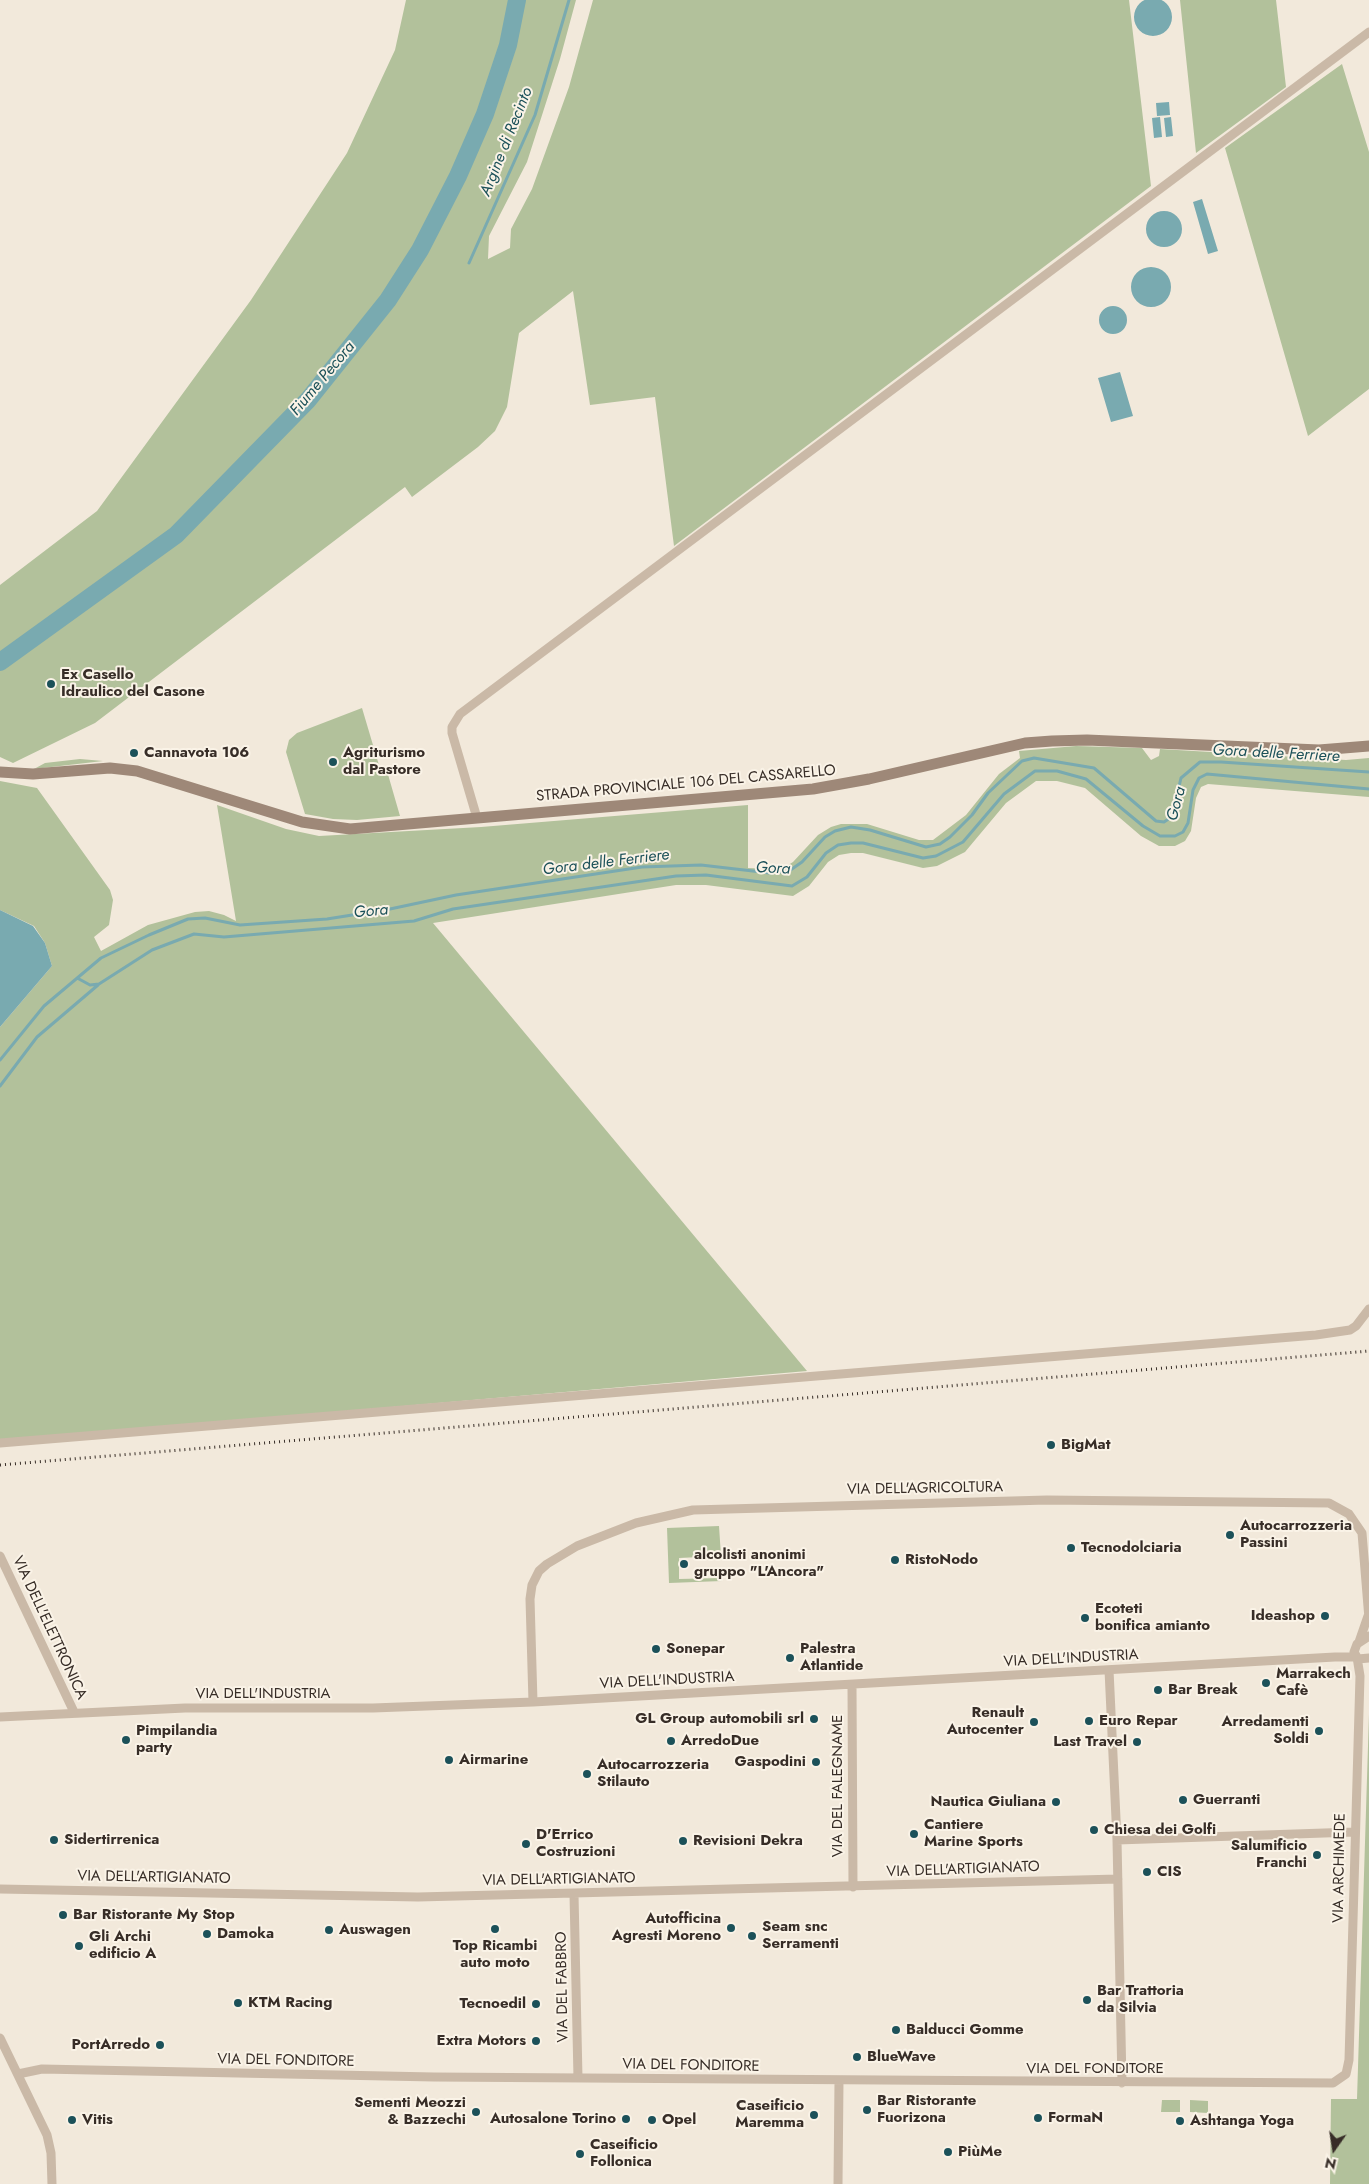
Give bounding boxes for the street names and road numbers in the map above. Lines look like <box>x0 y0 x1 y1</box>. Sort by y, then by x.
street label: STRADA PROVINCIALE 106 DEL CASSARELLO <box>535 762 837 806</box>
street label: VIA DELL'AGRICOLTURA <box>847 1479 1003 1499</box>
street label: VIA DELL'ELETTRONICA <box>8 1554 90 1702</box>
street label: VIA DELL'INDUSTRIA <box>1003 1646 1139 1672</box>
street label: VIA DELL'INDUSTRIA <box>599 1668 735 1694</box>
street label: VIA DELL'INDUSTRIA <box>196 1685 330 1703</box>
street label: VIA DEL FALEGNAME <box>829 1715 847 1857</box>
street label: VIA ARCHIMEDE <box>1330 1813 1350 1923</box>
street label: VIA DELL'ARTIGIANATO <box>886 1858 1040 1882</box>
street label: VIA DELL'ARTIGIANATO <box>77 1868 231 1888</box>
street label: VIA DELL'ARTIGIANATO <box>482 1870 636 1890</box>
street label: VIA DEL FABBRO <box>553 1931 573 2043</box>
street label: VIA DEL FONDITORE <box>217 2051 355 2071</box>
street label: VIA DEL FONDITORE <box>622 2056 760 2076</box>
street label: VIA DEL FONDITORE <box>1026 2060 1164 2078</box>

